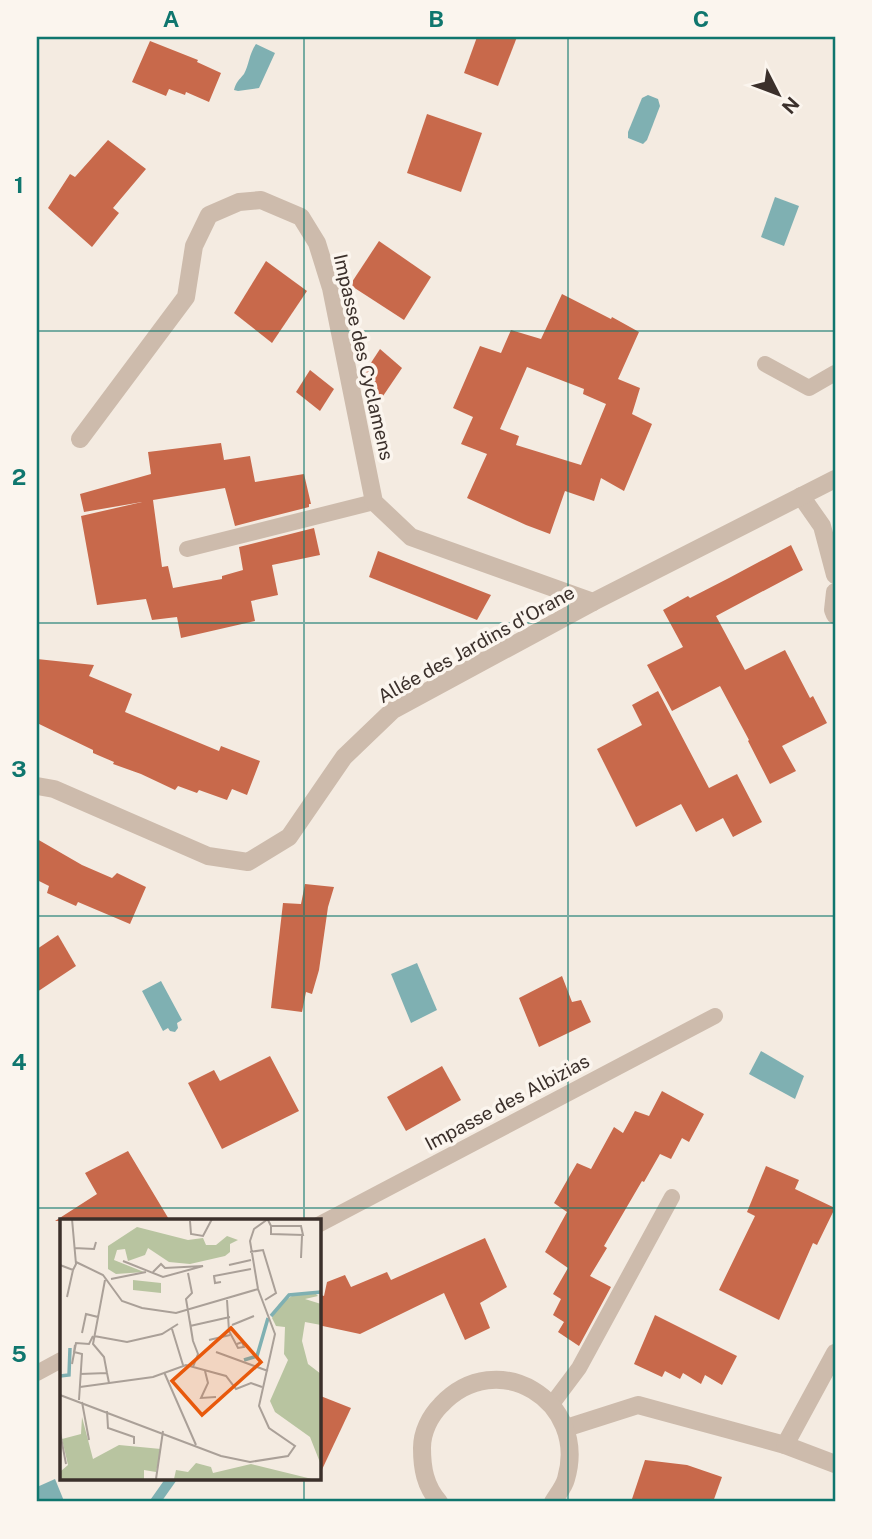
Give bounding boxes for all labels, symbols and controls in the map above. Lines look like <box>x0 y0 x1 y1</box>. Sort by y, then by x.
text: A <box>163 5 180 32</box>
text: B <box>428 5 444 32</box>
text: C <box>693 5 709 32</box>
north arrow <box>742 60 812 130</box>
text: N <box>777 92 804 118</box>
text: 1 <box>14 171 24 198</box>
street label: Impasse des Cyclamens <box>330 252 398 462</box>
text: 2 <box>12 463 26 490</box>
street label: Allée des Jardins d'Orane <box>374 581 578 707</box>
text: 3 <box>11 755 27 782</box>
text: 4 <box>11 1048 27 1075</box>
street label: Impasse des Albizias <box>421 1049 593 1155</box>
inset map <box>60 1219 320 1480</box>
text: 5 <box>11 1340 27 1367</box>

